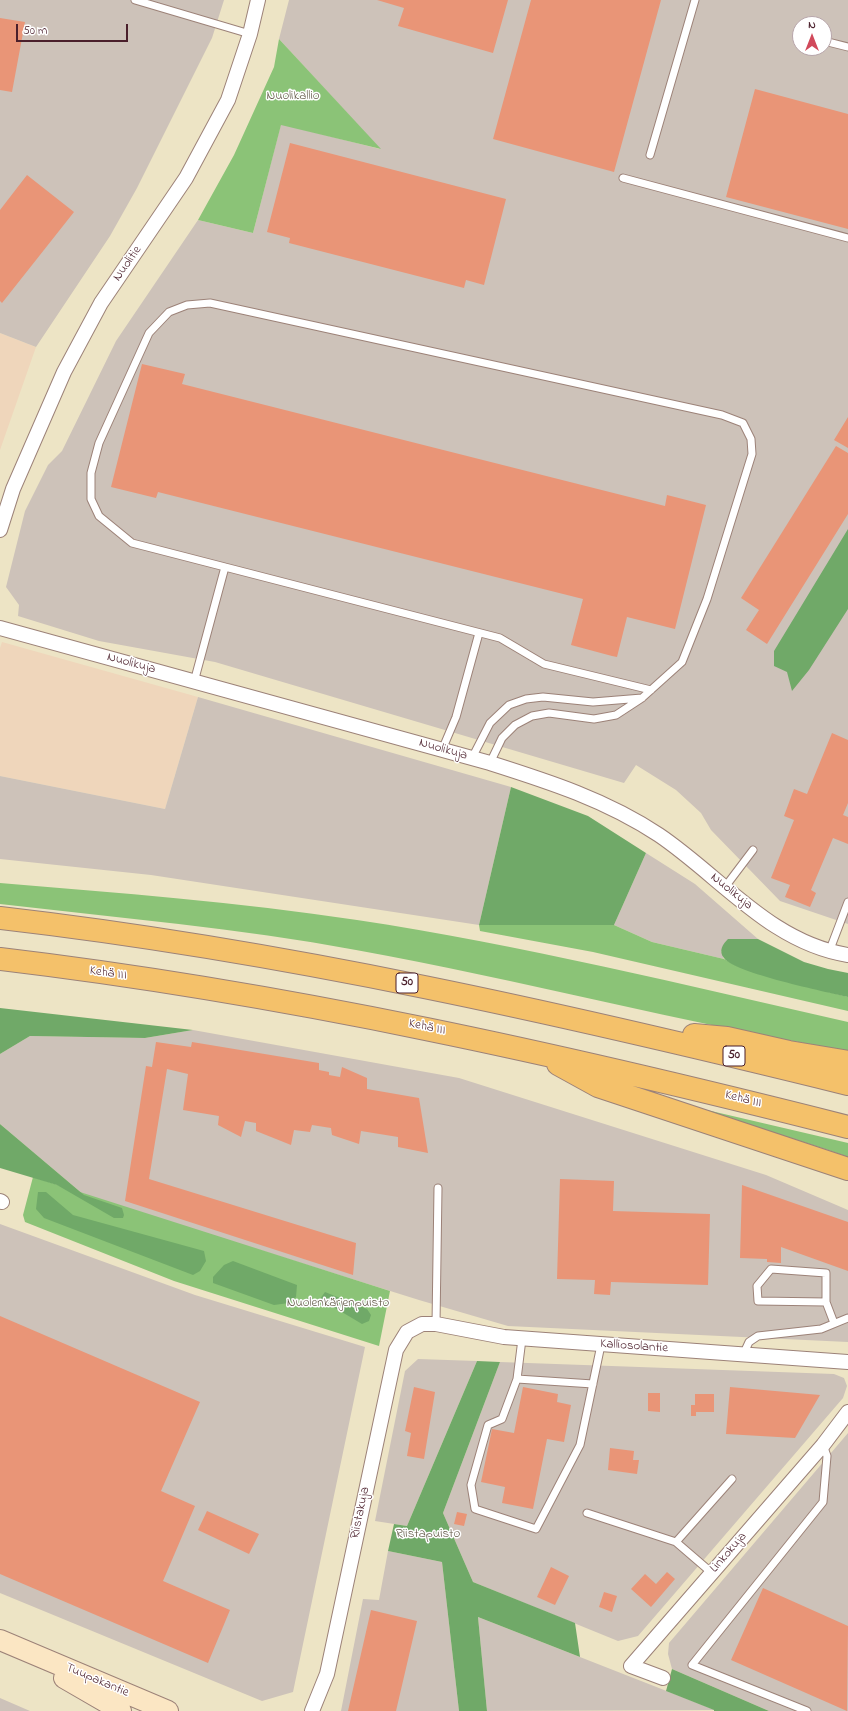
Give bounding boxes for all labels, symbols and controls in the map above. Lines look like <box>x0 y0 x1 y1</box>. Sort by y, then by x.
scale bar <box>18 16 130 42</box>
north arrow <box>792 16 832 56</box>
text: N <box>808 17 816 33</box>
text: 50 m <box>23 22 47 40</box>
park label: Nuolikallio <box>266 89 320 105</box>
street label: Nuolitie <box>110 243 146 285</box>
street label: Nuolikuja <box>105 650 157 678</box>
street label: Nuolikuja <box>417 736 469 764</box>
street label: Nuolikuja <box>707 870 755 914</box>
street label: Kehä III <box>88 964 128 984</box>
road number: 50 <box>396 973 418 993</box>
street label: Kehä III <box>407 1016 447 1040</box>
road number: 50 <box>723 1046 745 1066</box>
street label: Kehä III <box>723 1088 763 1112</box>
park label: Nuolenkärjenpuisto <box>287 1296 389 1312</box>
street label: Kalliosolantie <box>600 1337 668 1357</box>
street label: Riistakuja <box>348 1486 374 1540</box>
park label: Riistapuisto <box>396 1527 460 1543</box>
street label: Linkokuja <box>707 1530 751 1576</box>
street label: Tuupakantie <box>63 1661 131 1701</box>

